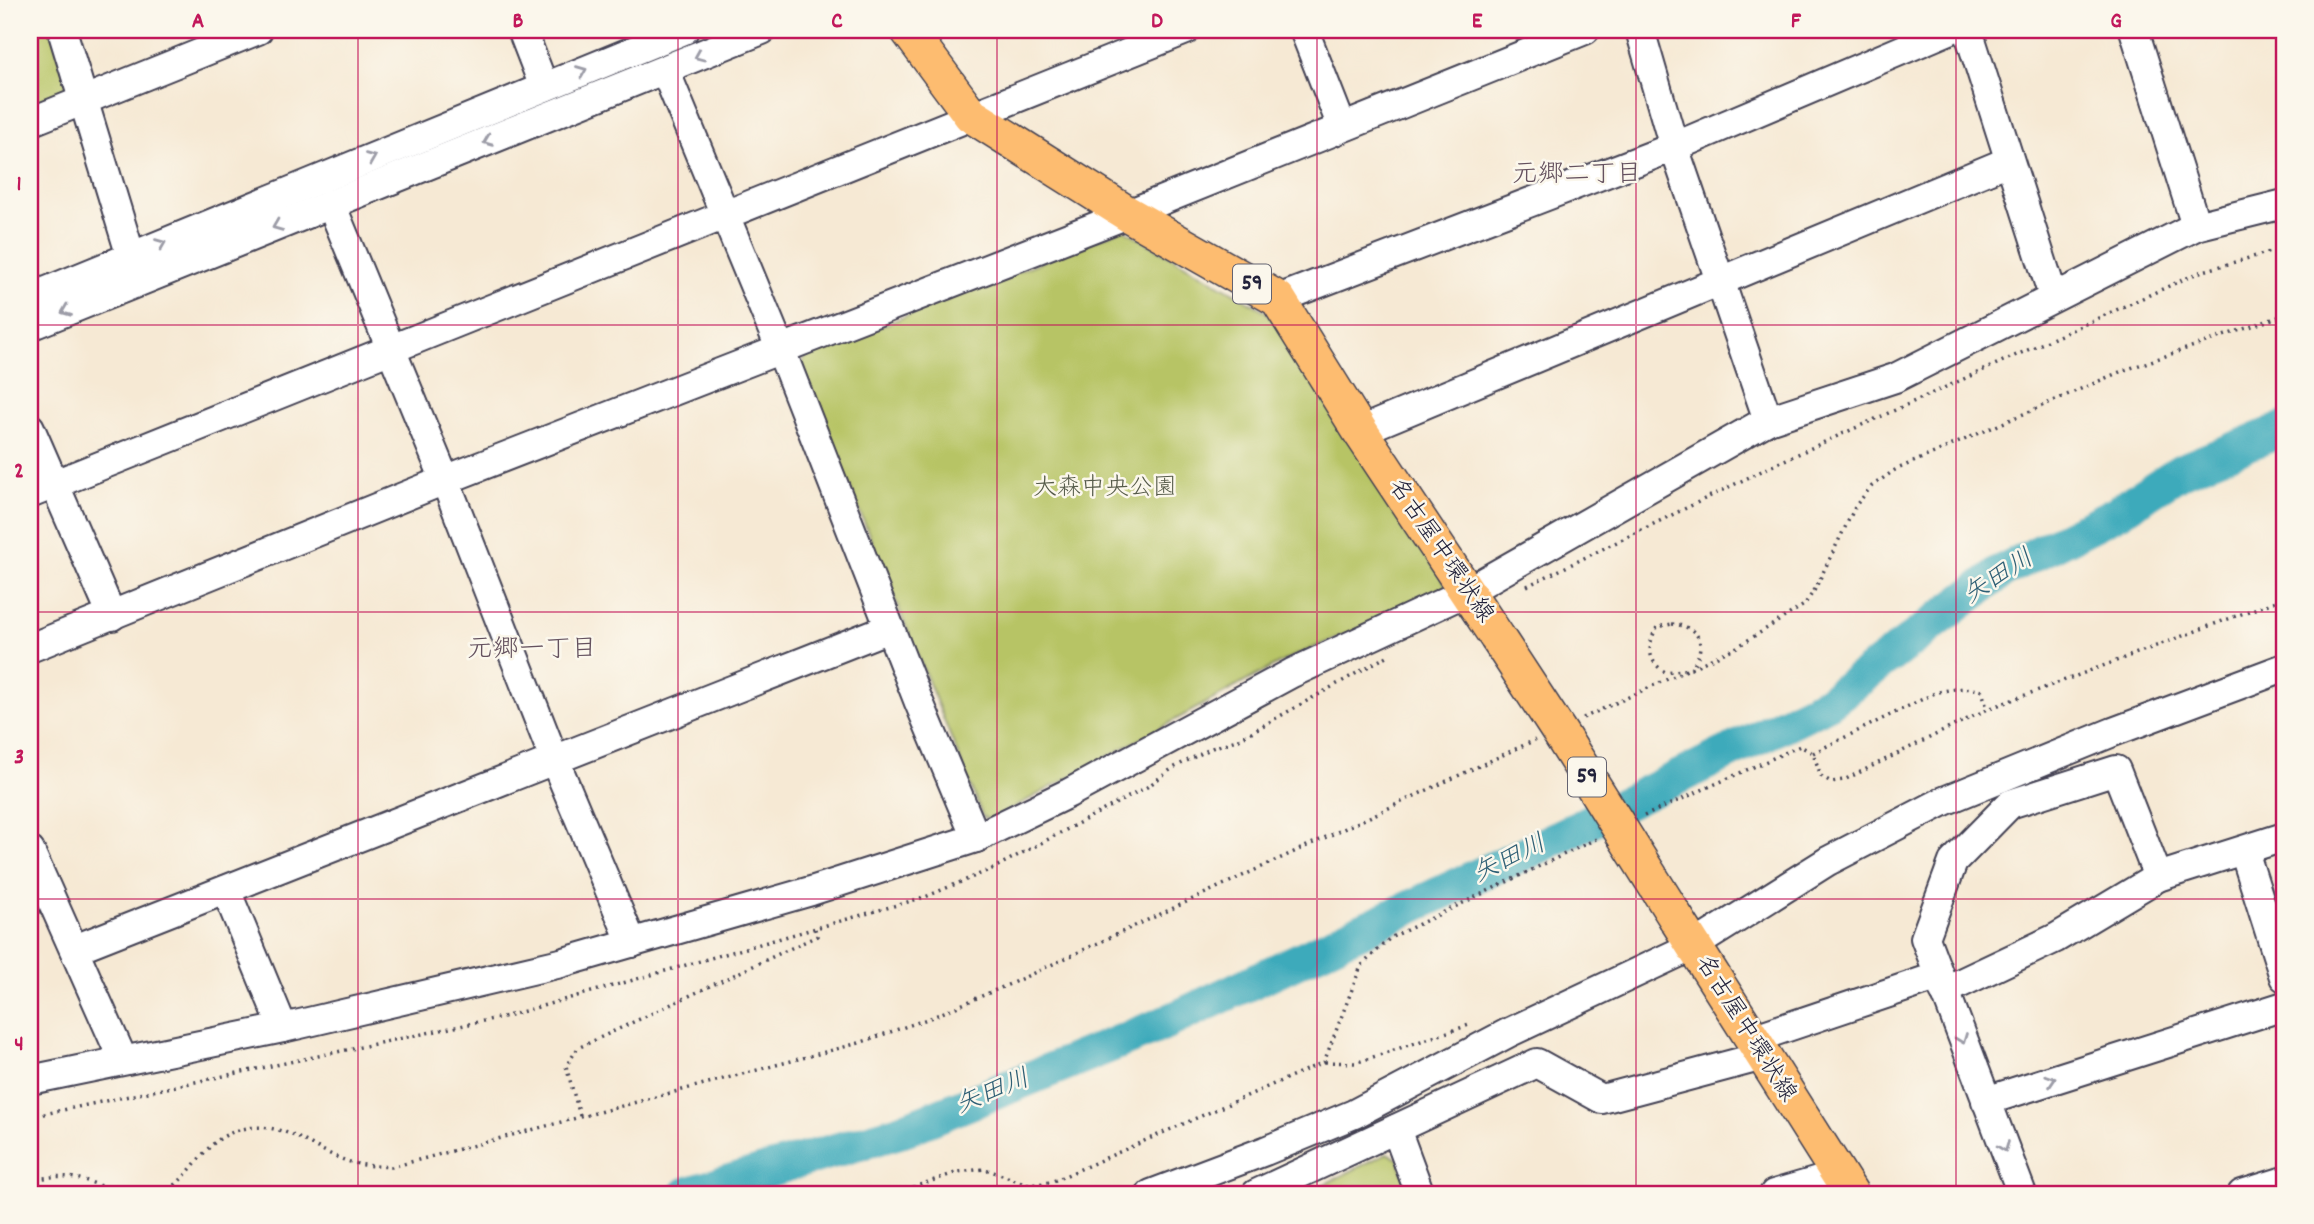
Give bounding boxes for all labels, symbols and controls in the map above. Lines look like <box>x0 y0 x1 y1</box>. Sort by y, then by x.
text: A <box>192 6 204 39</box>
text: B <box>513 6 524 39</box>
text: C <box>831 6 843 39</box>
text: D <box>1151 6 1163 39</box>
text: E <box>1472 6 1483 39</box>
text: F <box>1791 6 1802 39</box>
text: G <box>2110 6 2122 39</box>
one-way arrow <box>694 48 706 62</box>
one-way arrow <box>575 66 587 80</box>
one-way arrow <box>483 133 495 147</box>
one-way arrow <box>365 152 377 166</box>
district label: 元郷二丁目 <box>1512 157 1642 194</box>
text: 1 <box>16 169 22 202</box>
one-way arrow <box>271 217 283 231</box>
one-way arrow <box>154 238 166 252</box>
road number: 59 <box>1233 264 1271 304</box>
one-way arrow <box>61 303 73 317</box>
text: 2 <box>14 456 24 489</box>
park label: 大森中央公園 <box>1033 472 1177 506</box>
street label: 名古屋中環状線 <box>1379 472 1501 630</box>
water label: 矢田川 <box>1956 541 2042 615</box>
district label: 元郷一丁目 <box>467 632 597 669</box>
text: 3 <box>14 742 24 775</box>
road number: 59 <box>1568 758 1606 796</box>
water label: 矢田川 <box>1467 826 1553 894</box>
street label: 名古屋中環状線 <box>1686 949 1804 1109</box>
text: 4 <box>14 1029 24 1062</box>
one-way arrow <box>1954 1032 1968 1044</box>
water label: 矢田川 <box>950 1061 1036 1125</box>
one-way arrow <box>2044 1074 2057 1088</box>
one-way arrow <box>1995 1141 2009 1153</box>

